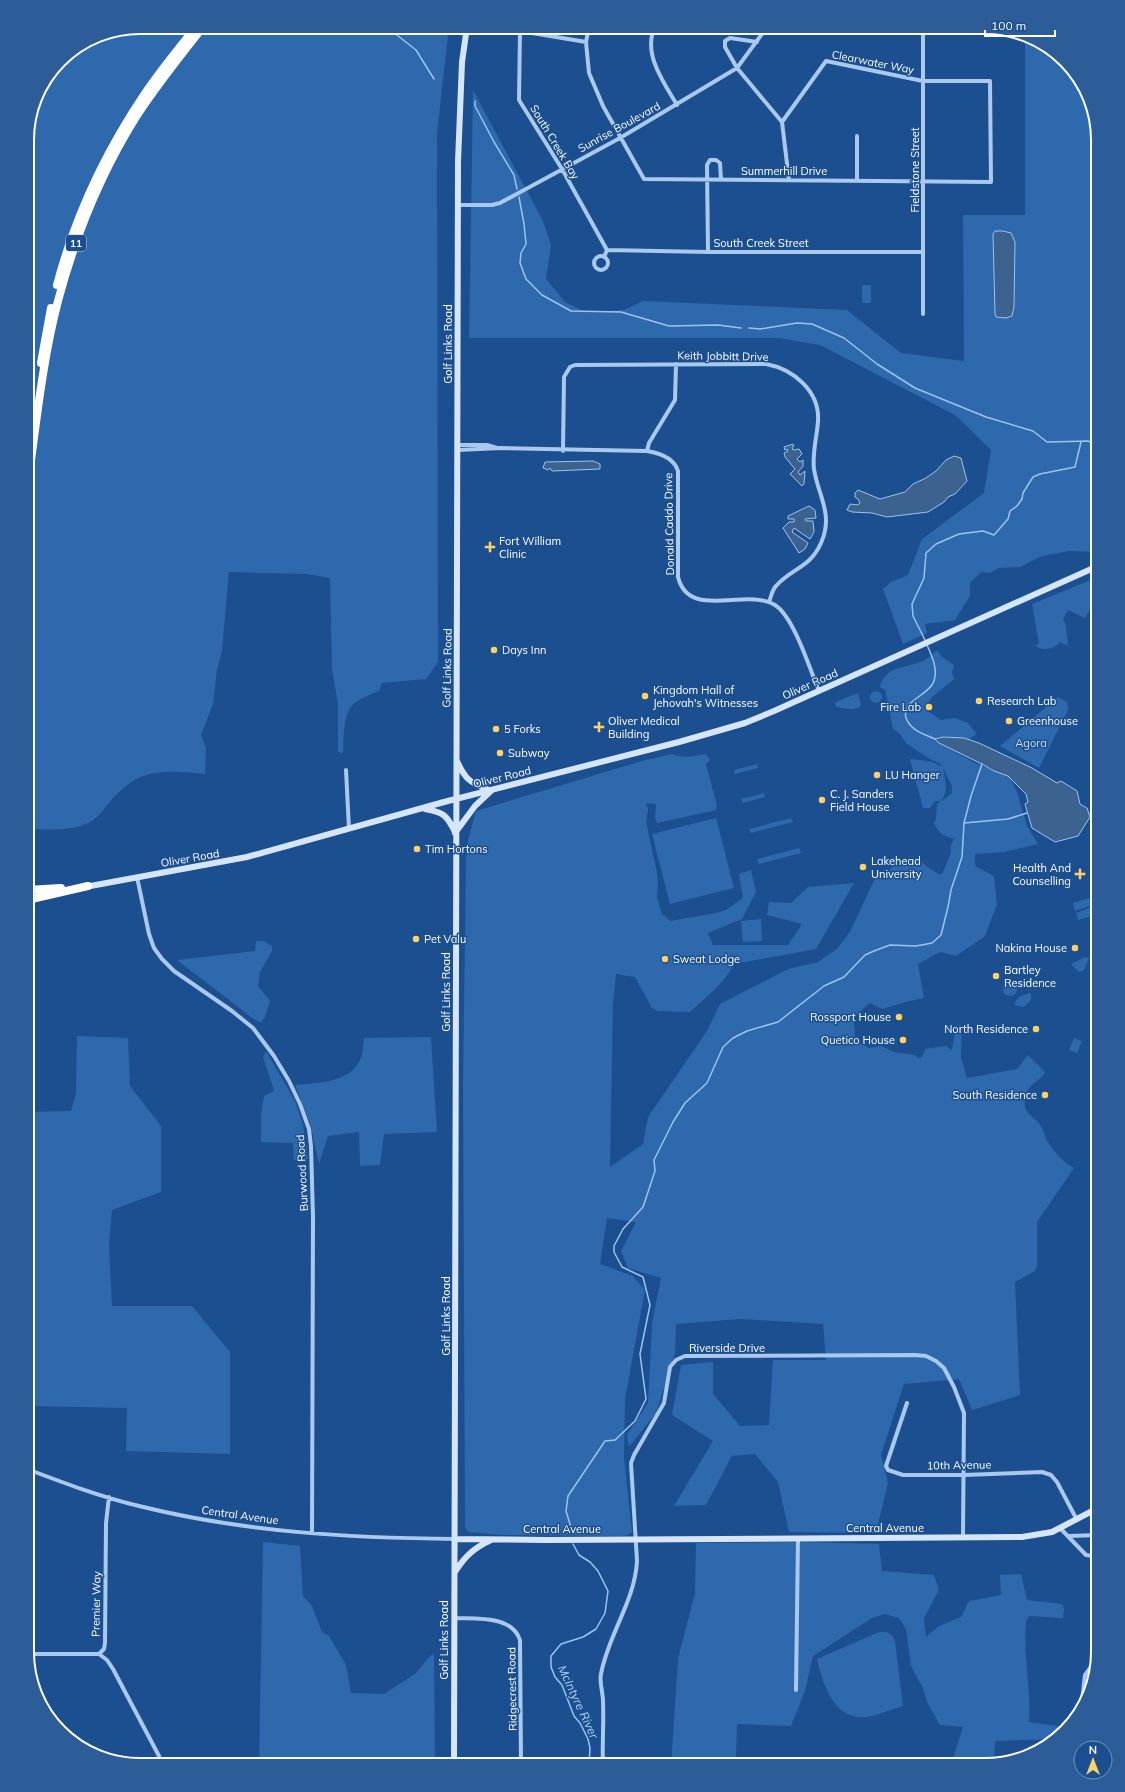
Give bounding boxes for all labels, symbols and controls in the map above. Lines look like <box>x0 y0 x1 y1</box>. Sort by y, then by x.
scale bar <box>985 12 1055 38</box>
text: 100 m <box>991 18 1026 33</box>
street label: Clearwater Way <box>831 47 916 77</box>
street label: Sunrise Boulevard <box>575 99 663 155</box>
street label: South Creek Bay <box>527 102 583 182</box>
street label: Fieldstone Street <box>908 127 922 213</box>
street label: Summerhill Drive <box>741 164 827 178</box>
road number: 11 <box>66 235 86 251</box>
street label: South Creek Street <box>713 236 809 250</box>
street label: Golf Links Road <box>441 304 455 384</box>
street label: Keith Jobbitt Drive <box>677 348 769 364</box>
street label: Donald Caddo Drive <box>661 473 677 575</box>
place label: Fort William Clinic <box>499 534 561 561</box>
marker: Fort William Clinic <box>484 541 496 553</box>
street label: Golf Links Road <box>439 628 455 708</box>
place label: Days Inn <box>502 643 547 657</box>
marker: Days Inn <box>489 645 499 655</box>
street label: Oliver Road <box>780 666 840 702</box>
place label: Kingdom Hall of Jehovah's Witnesses <box>653 683 758 710</box>
marker: Kingdom Hall of Jehovah's Witnesses <box>640 691 650 701</box>
place label: Research Lab <box>987 694 1057 708</box>
marker: Research Lab <box>974 696 984 706</box>
place label: Fire Lab <box>880 700 921 714</box>
marker: Fire Lab <box>924 702 934 712</box>
place label: Oliver Medical Building <box>608 714 680 741</box>
place label: Greenhouse <box>1017 714 1078 728</box>
marker: Greenhouse <box>1004 716 1014 726</box>
marker: Oliver Medical Building <box>593 721 605 733</box>
place label: 5 Forks <box>504 722 541 736</box>
marker: 5 Forks <box>491 724 501 734</box>
park label: Agora <box>1015 736 1047 750</box>
place label: Subway <box>508 746 550 760</box>
marker: Subway <box>495 748 505 758</box>
street label: Oliver Road <box>472 763 532 791</box>
place label: LU Hanger <box>885 768 940 782</box>
marker: LU Hanger <box>872 770 882 780</box>
place label: C. J. Sanders Field House <box>830 787 894 814</box>
marker: C. J. Sanders Field House <box>817 795 827 805</box>
place label: Tim Hortons <box>425 842 488 856</box>
marker: Tim Hortons <box>412 844 422 854</box>
street label: Oliver Road <box>160 846 220 870</box>
place label: Lakehead University <box>871 854 922 881</box>
place label: Health And Counselling <box>1012 861 1071 888</box>
marker: Lakehead University <box>858 862 868 872</box>
marker: Health And Counselling <box>1074 868 1086 880</box>
place label: Pet Valu <box>424 932 466 946</box>
marker: Pet Valu <box>411 934 421 944</box>
place label: Nakina House <box>995 941 1067 955</box>
marker: Nakina House <box>1070 943 1080 953</box>
street label: Golf Links Road <box>439 952 453 1032</box>
place label: Sweat Lodge <box>673 952 740 966</box>
marker: Sweat Lodge <box>660 954 670 964</box>
place label: Bartley Residence <box>1004 963 1056 990</box>
marker: Bartley Residence <box>991 971 1001 981</box>
place label: Rossport House <box>810 1010 891 1024</box>
marker: Rossport House <box>894 1012 904 1022</box>
place label: North Residence <box>944 1022 1028 1036</box>
marker: North Residence <box>1031 1024 1041 1034</box>
place label: Quetico House <box>821 1033 895 1047</box>
marker: Quetico House <box>898 1035 908 1045</box>
place label: South Residence <box>952 1088 1037 1102</box>
marker: South Residence <box>1040 1090 1050 1100</box>
street label: Burwood Road <box>293 1134 311 1212</box>
street label: Golf Links Road <box>439 1276 453 1356</box>
street label: Riverside Drive <box>689 1341 765 1355</box>
street label: 10th Avenue <box>927 1457 991 1473</box>
street label: Central Avenue <box>201 1503 279 1527</box>
street label: Central Avenue <box>846 1521 924 1535</box>
street label: Central Avenue <box>523 1522 601 1536</box>
street label: Premier Way <box>88 1571 104 1637</box>
street label: Golf Links Road <box>437 1600 451 1680</box>
street label: Ridgecrest Road <box>504 1647 520 1731</box>
water label: McIntyre River <box>555 1663 602 1741</box>
north arrow <box>1073 1740 1113 1780</box>
text: N <box>1089 1743 1097 1757</box>

